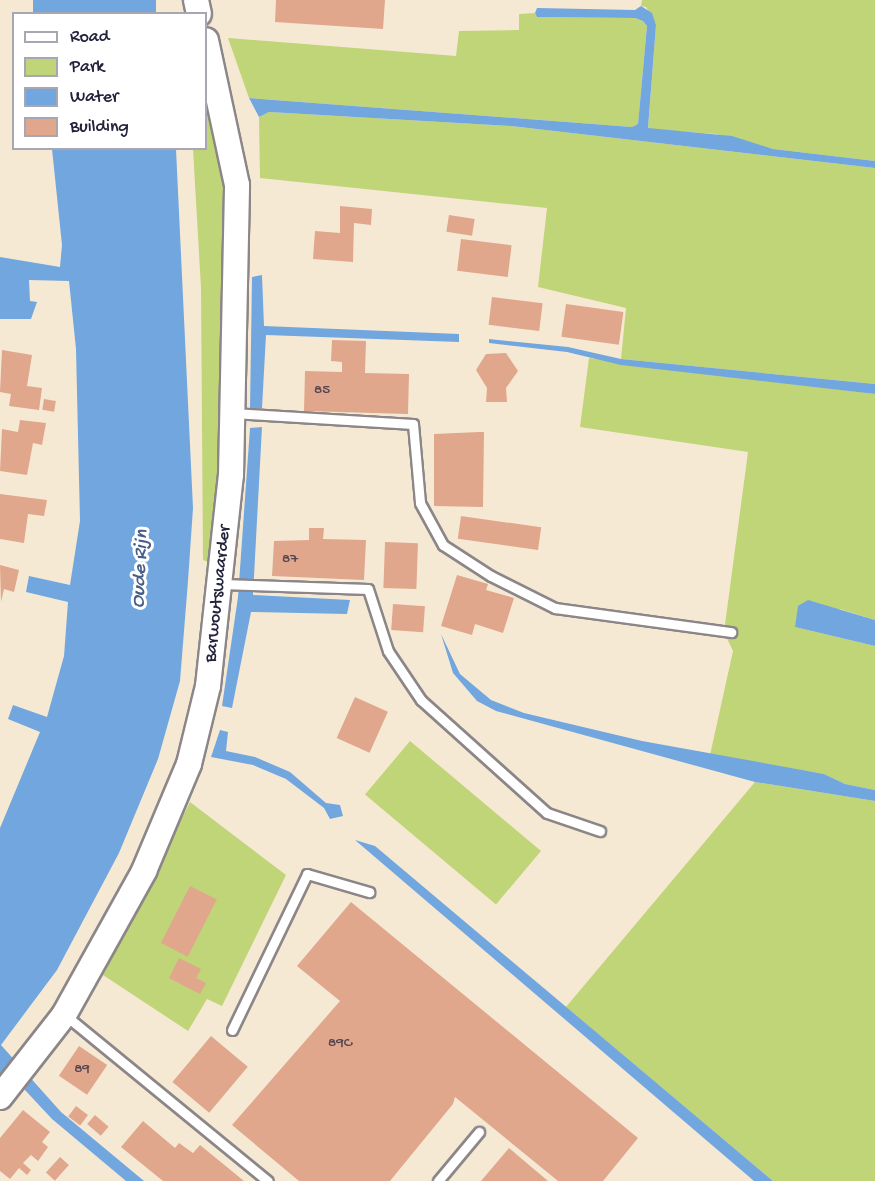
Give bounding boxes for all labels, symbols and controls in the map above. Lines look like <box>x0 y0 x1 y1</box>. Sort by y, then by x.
legend <box>12 12 207 150</box>
text: Road <box>70 27 109 48</box>
text: Park <box>70 57 104 78</box>
text: Water <box>70 87 118 108</box>
text: Building <box>70 117 129 138</box>
house number: 85 <box>314 382 330 400</box>
street label: Barwoutswaarder <box>201 524 237 664</box>
water label: Oude Rijn <box>127 529 155 609</box>
house number: 87 <box>282 551 298 569</box>
house number: 89C <box>328 1035 352 1053</box>
house number: 89 <box>74 1061 90 1079</box>

